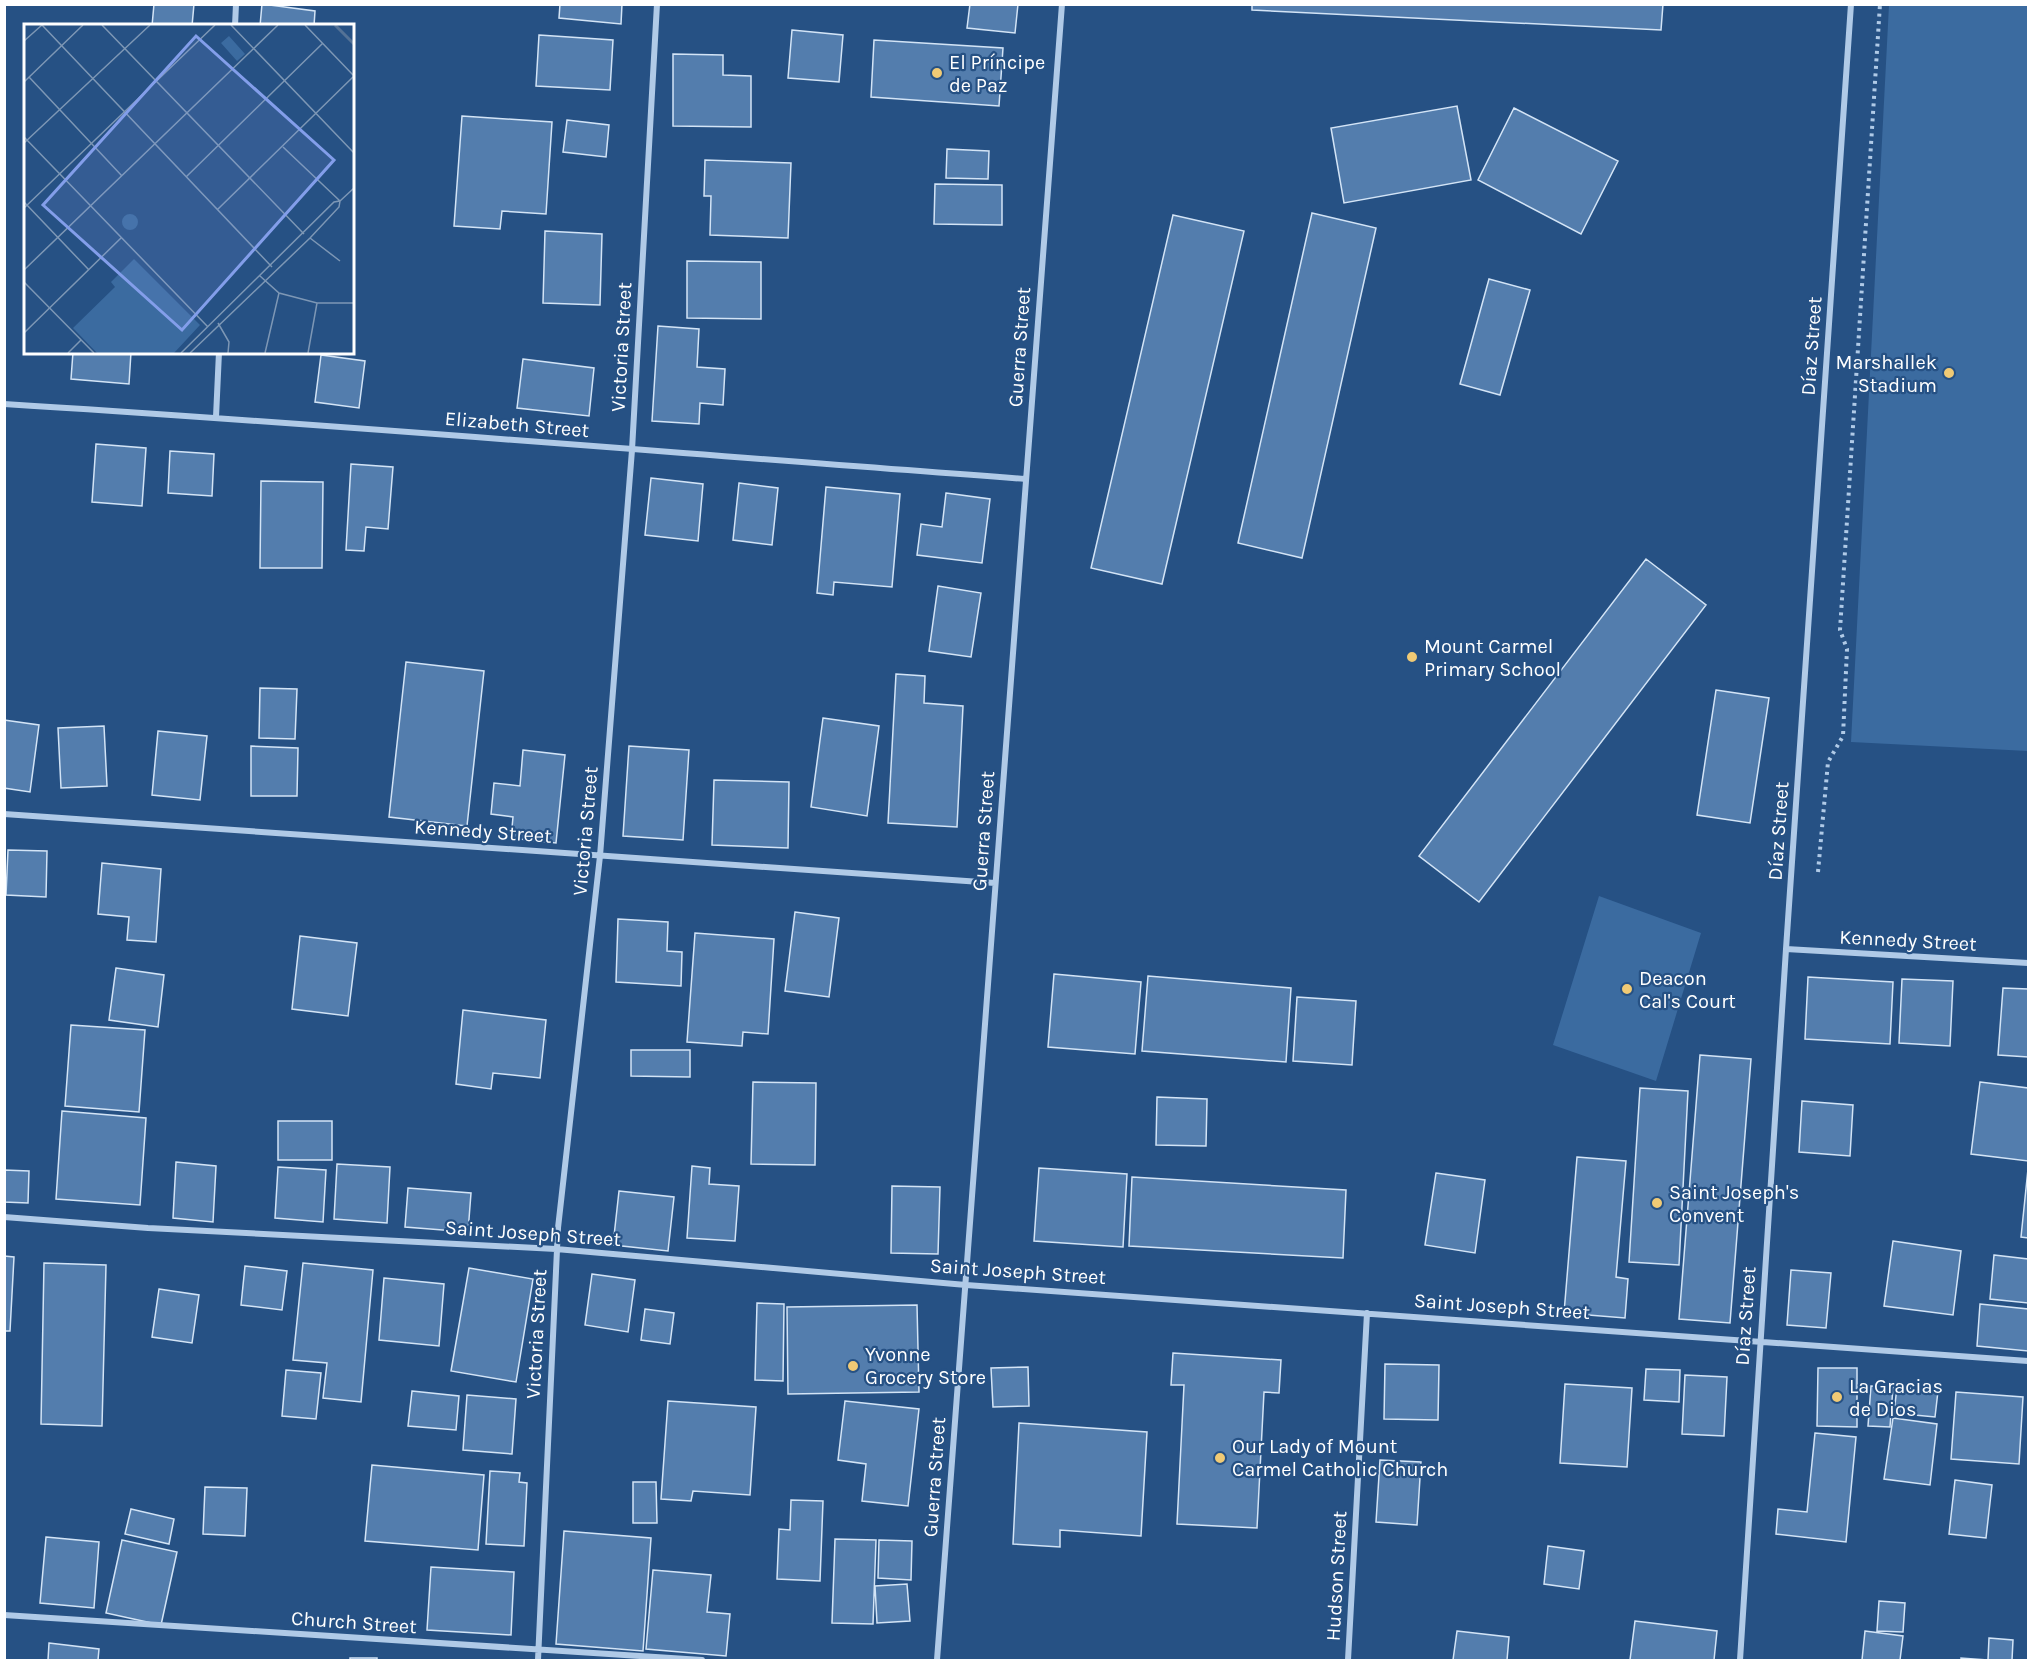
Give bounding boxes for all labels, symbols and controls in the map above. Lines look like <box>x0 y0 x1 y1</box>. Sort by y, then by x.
inset map <box>24 24 354 354</box>
place label: El Príncipe de Paz <box>949 51 1045 97</box>
marker: El Príncipe de Paz <box>930 66 944 80</box>
street label: Victoria Street <box>607 281 636 412</box>
street label: Guerra Street <box>1004 286 1035 408</box>
street label: Díaz Street <box>1797 295 1826 396</box>
place label: Marshallek Stadium <box>1835 351 1937 397</box>
marker: Marshallek Stadium <box>1942 366 1956 380</box>
street label: Elizabeth Street <box>444 407 590 442</box>
place label: Mount Carmel Primary School <box>1424 635 1561 681</box>
marker: Mount Carmel Primary School <box>1405 650 1419 664</box>
street label: Victoria Street <box>568 765 603 897</box>
street label: Guerra Street <box>968 770 999 892</box>
street label: Díaz Street <box>1764 780 1793 881</box>
street label: Kennedy Street <box>414 815 553 848</box>
street label: Kennedy Street <box>1839 925 1978 956</box>
place label: Deacon Cal's Court <box>1639 967 1736 1013</box>
marker: Deacon Cal's Court <box>1620 982 1634 996</box>
place label: Saint Joseph's Convent <box>1669 1181 1799 1227</box>
marker: Saint Joseph's Convent <box>1650 1196 1664 1210</box>
street label: Saint Joseph Street <box>444 1216 622 1251</box>
street label: Saint Joseph Street <box>929 1254 1107 1289</box>
street label: Díaz Street <box>1731 1265 1760 1366</box>
street label: Victoria Street <box>522 1268 551 1399</box>
street label: Saint Joseph Street <box>1413 1289 1591 1324</box>
place label: Yvonne Grocery Store <box>865 1343 986 1389</box>
marker: Yvonne Grocery Store <box>846 1359 860 1373</box>
place label: La Gracias de Dios <box>1849 1375 1943 1421</box>
marker: La Gracias de Dios <box>1830 1390 1844 1404</box>
street label: Guerra Street <box>919 1416 950 1538</box>
place label: Our Lady of Mount Carmel Catholic Church <box>1232 1435 1448 1481</box>
marker: Our Lady of Mount Carmel Catholic Church <box>1213 1451 1227 1465</box>
street label: Hudson Street <box>1322 1510 1351 1642</box>
street label: Church Street <box>290 1607 418 1638</box>

